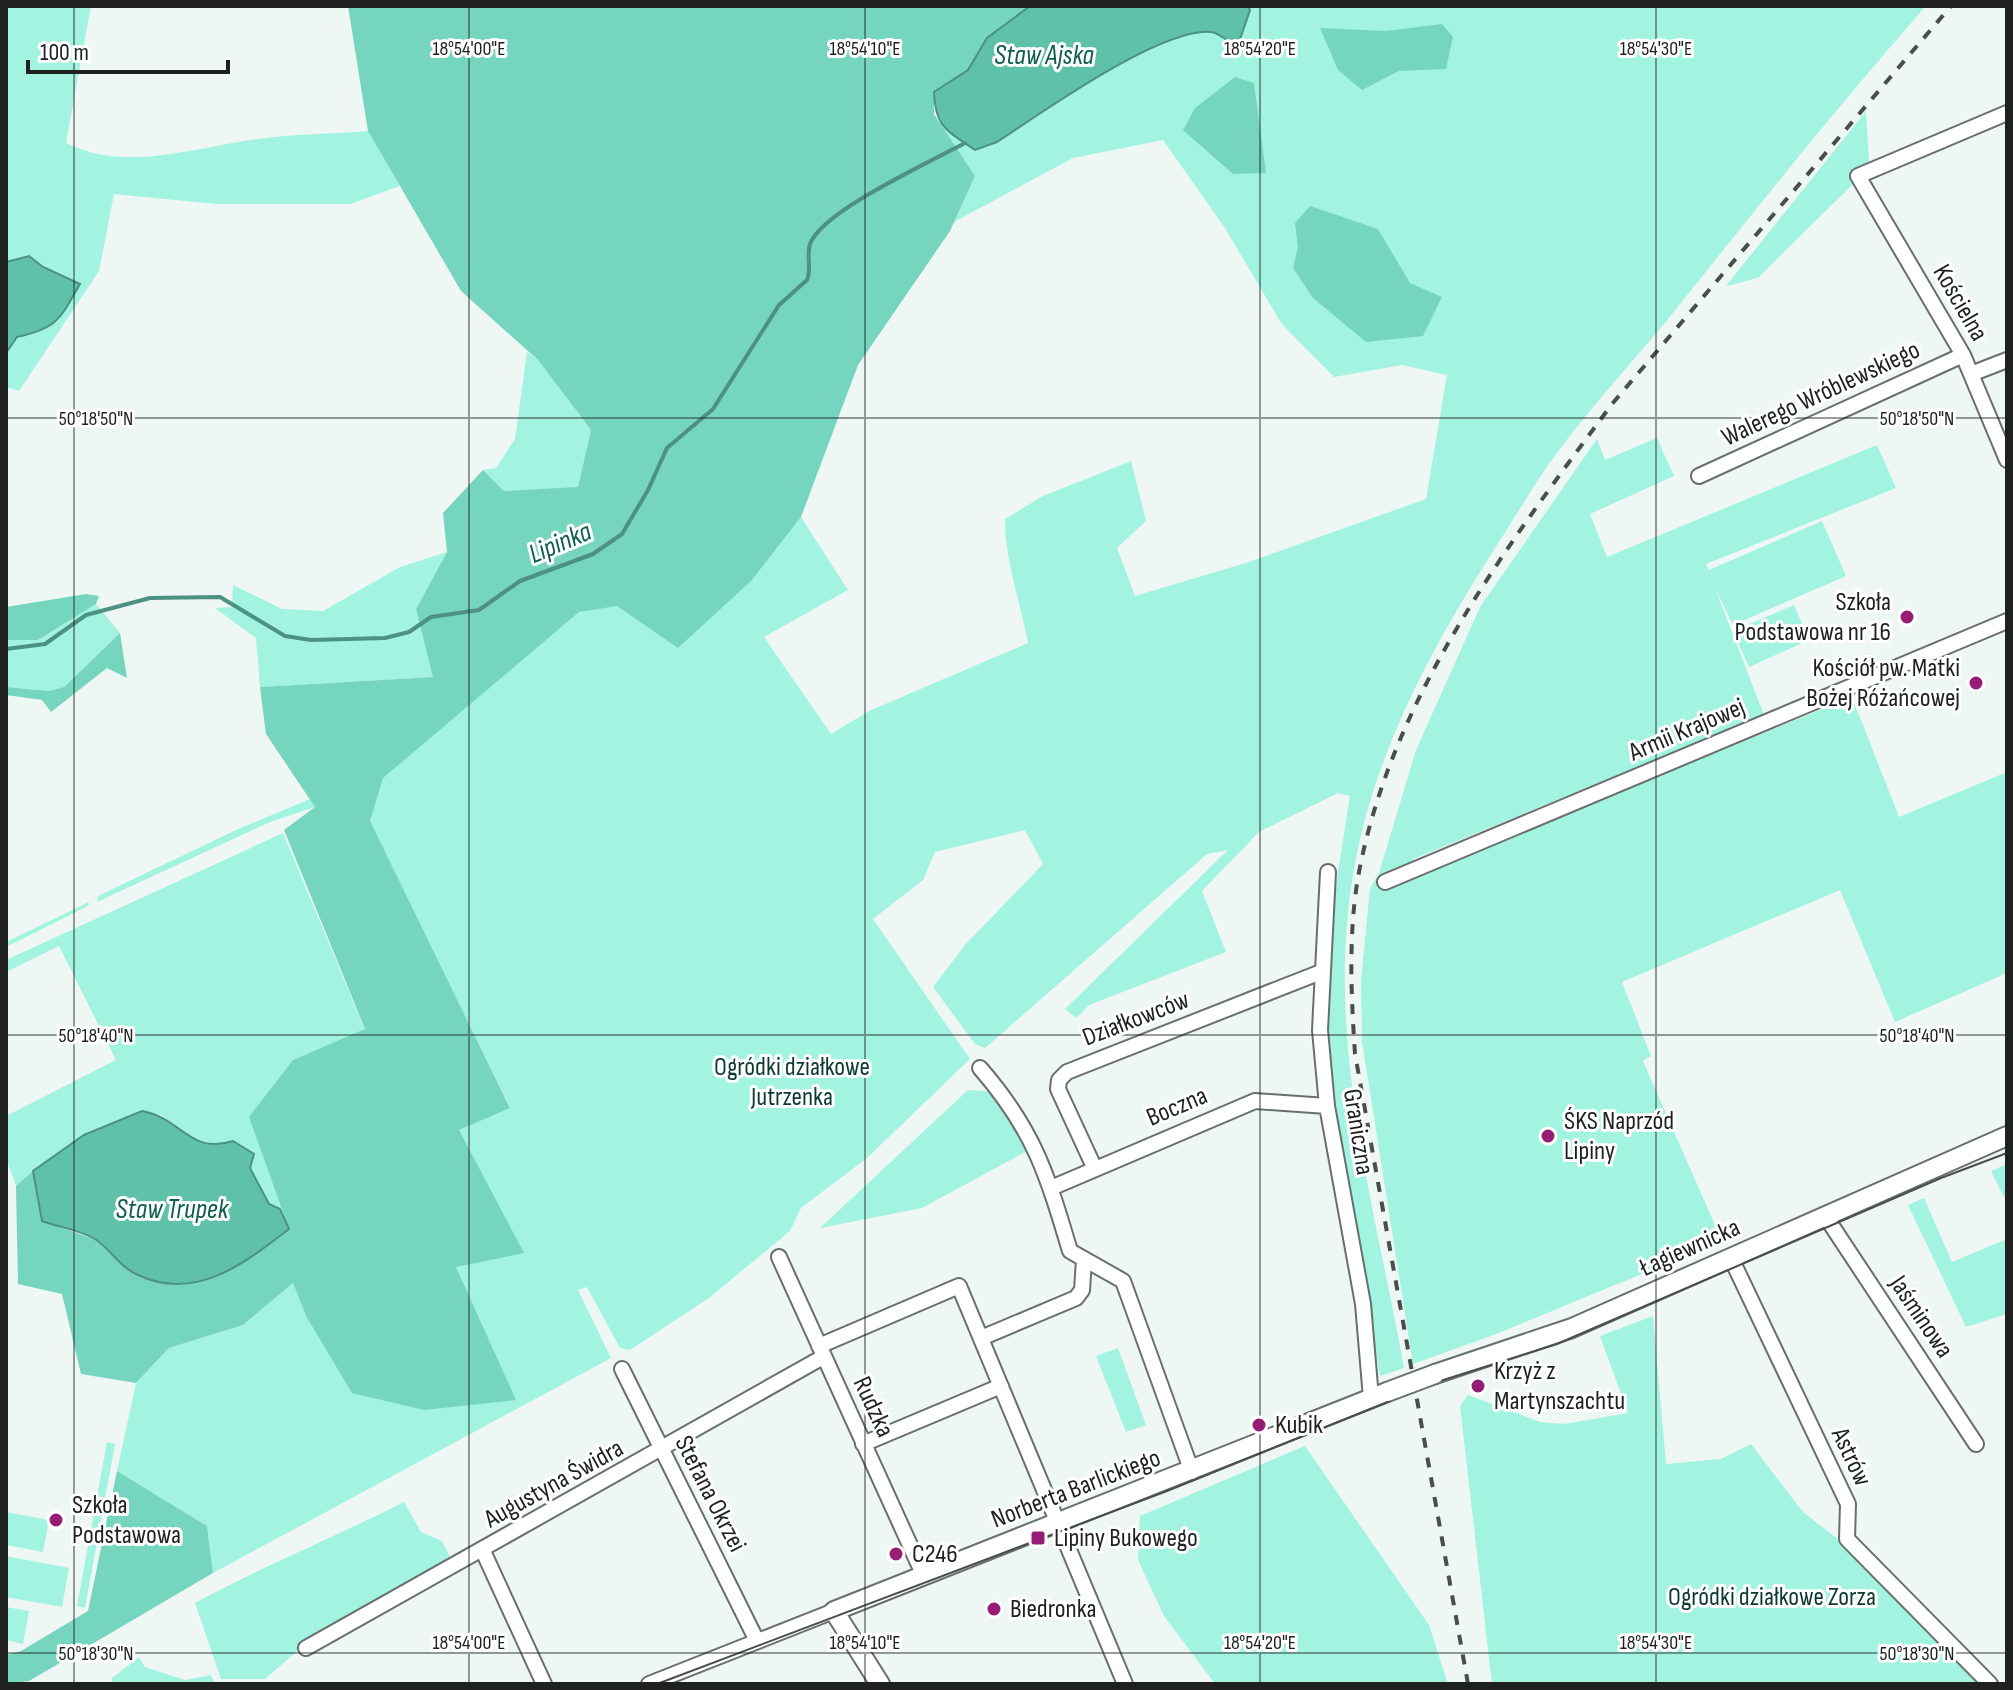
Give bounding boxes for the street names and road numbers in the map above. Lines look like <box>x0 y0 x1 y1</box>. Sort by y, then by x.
street label: Kościelna <box>1926 259 1994 347</box>
street label: Walerego Wróblewskiego <box>1717 335 1925 453</box>
street label: Armii Krajowej <box>1623 692 1750 769</box>
street label: Działkowców <box>1078 984 1194 1054</box>
street label: Boczna <box>1142 1080 1212 1134</box>
street label: Graniczna <box>1336 1087 1380 1177</box>
street label: Łagiewnicka <box>1634 1212 1745 1284</box>
street label: Jaśminowa <box>1882 1269 1960 1364</box>
street label: Rudzka <box>846 1372 900 1442</box>
street label: Astrów <box>1824 1422 1878 1491</box>
street label: Stefana Okrzei <box>668 1431 752 1557</box>
street label: Augustyna Świdra <box>478 1433 629 1535</box>
street label: Norberta Barlickiego <box>987 1443 1165 1535</box>

